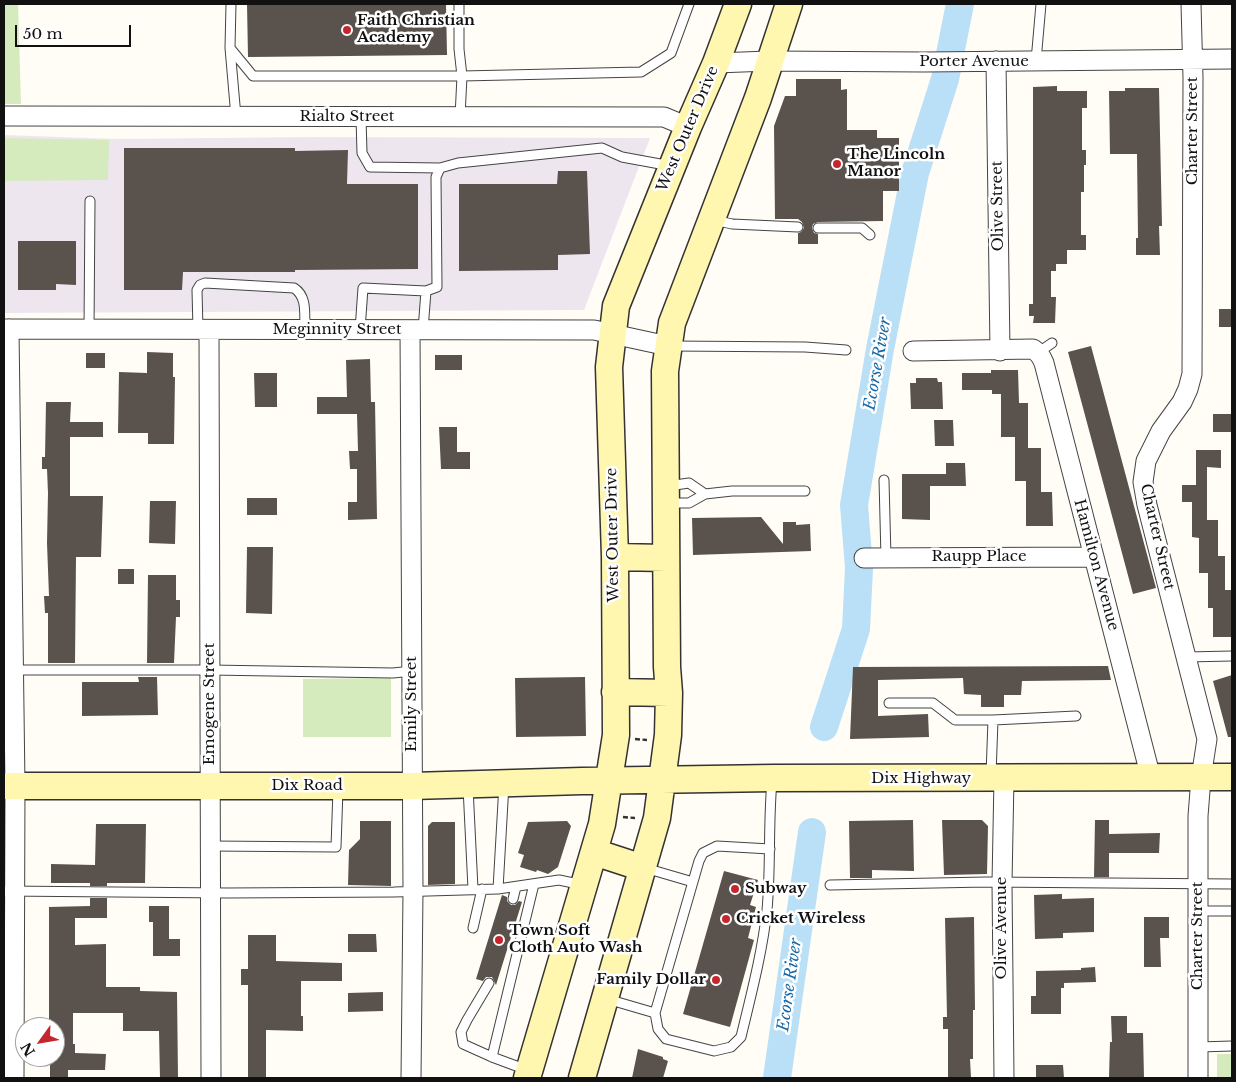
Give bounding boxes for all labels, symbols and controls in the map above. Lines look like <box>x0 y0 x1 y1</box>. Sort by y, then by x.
place label: Faith Christian Academy <box>357 12 475 47</box>
scale bar <box>18 15 134 47</box>
text: 50 m <box>23 24 63 43</box>
marker: Faith Christian Academy <box>341 24 353 36</box>
street label: Porter Avenue <box>919 53 1029 71</box>
street label: West Outer Drive <box>653 63 723 195</box>
street label: Charter Street <box>1184 77 1202 185</box>
street label: Rialto Street <box>299 108 395 126</box>
place label: The Lincoln Manor <box>847 146 945 181</box>
marker: The Lincoln Manor <box>831 158 843 170</box>
street label: Olive Street <box>988 160 1008 252</box>
water label: Ecorse River <box>860 316 896 412</box>
street label: Meginnity Street <box>272 321 402 339</box>
street label: West Outer Drive <box>603 468 623 602</box>
street label: Charter Street <box>1136 482 1178 592</box>
street label: Hamilton Avenue <box>1070 497 1122 633</box>
street label: Raupp Place <box>932 548 1026 566</box>
street label: Emogene Street <box>201 643 219 765</box>
street label: Emily Street <box>403 656 421 752</box>
street label: Dix Highway <box>871 770 971 788</box>
street label: Dix Road <box>271 777 343 795</box>
street label: Olive Avenue <box>993 877 1011 979</box>
place label: Subway <box>745 880 806 898</box>
street label: Charter Street <box>1189 882 1207 990</box>
marker: Subway <box>729 883 741 895</box>
place label: Cricket Wireless <box>736 910 866 928</box>
marker: Cricket Wireless <box>720 913 732 925</box>
place label: Town Soft Cloth Auto Wash <box>509 922 642 957</box>
marker: Town Soft Cloth Auto Wash <box>493 934 505 946</box>
water label: Ecorse River <box>774 937 806 1033</box>
place label: Family Dollar <box>596 971 706 989</box>
marker: Family Dollar <box>710 974 722 986</box>
north arrow <box>15 1017 65 1067</box>
text: N <box>17 1039 39 1060</box>

